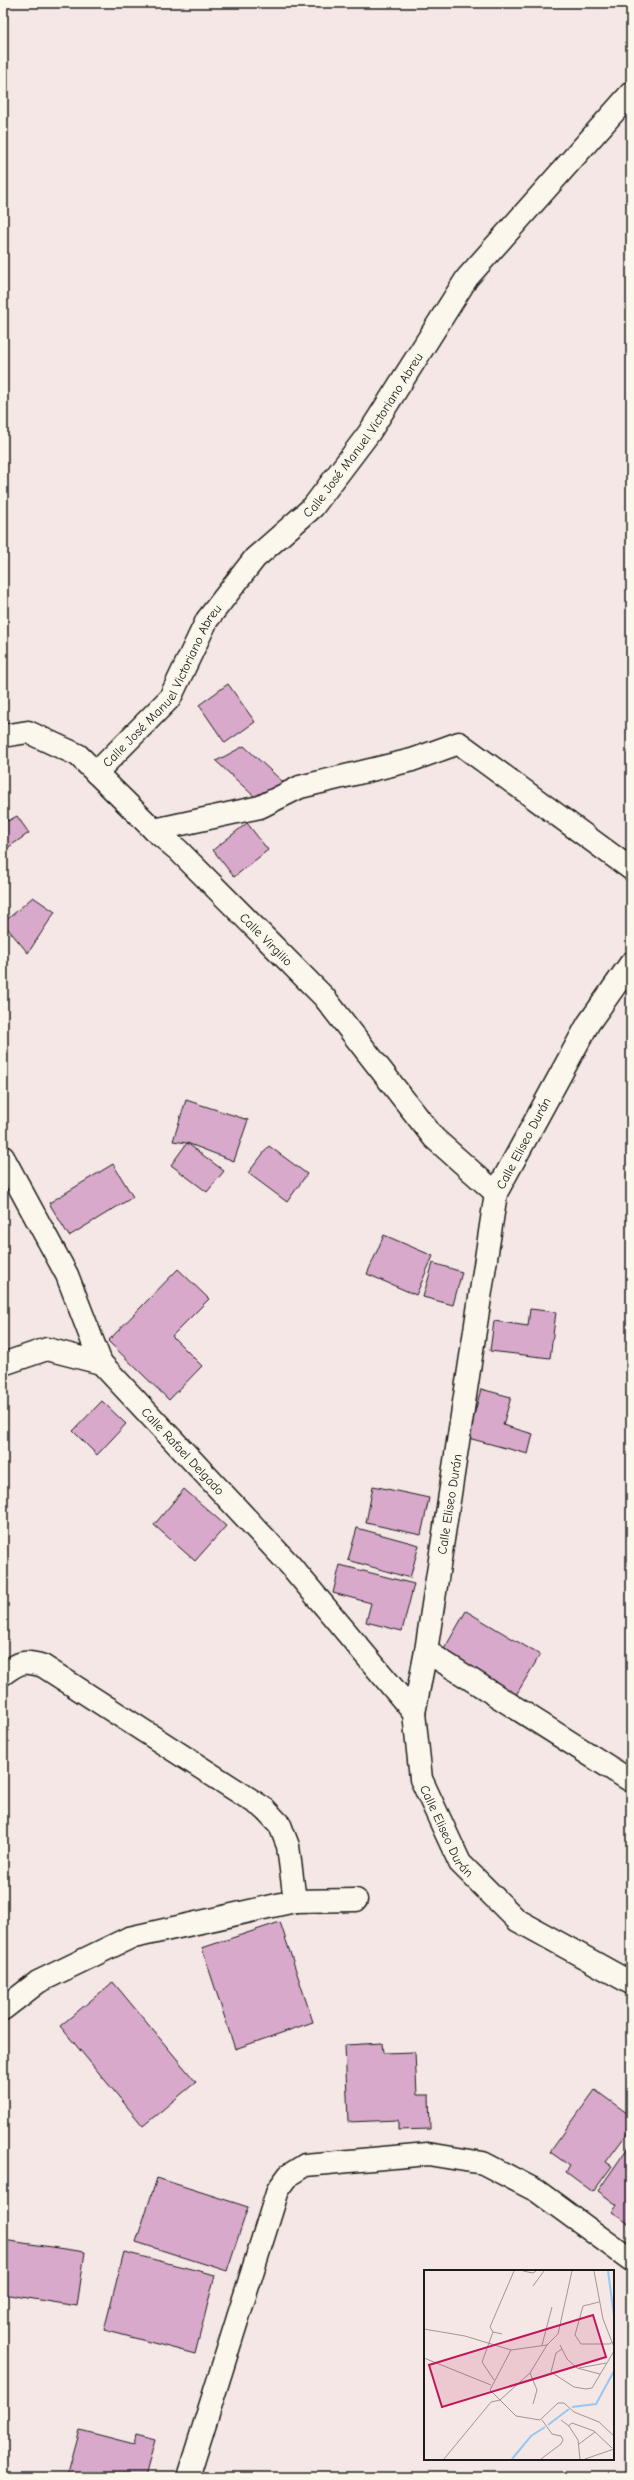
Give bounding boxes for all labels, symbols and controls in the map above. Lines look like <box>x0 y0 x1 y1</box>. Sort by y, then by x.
street label: Calle José Manuel Victoriano Abreu <box>300 350 426 520</box>
street label: Calle José Manuel Victoriano Abreu <box>100 601 224 770</box>
street label: Calle Virgilio <box>237 910 296 969</box>
street label: Calle Eliseo Durán <box>493 1095 554 1192</box>
street label: Calle Rafael Delgado <box>138 1404 228 1498</box>
street label: Calle Eliseo Durán <box>434 1453 465 1555</box>
street label: Calle Eliseo Durán <box>417 1783 476 1880</box>
inset map <box>424 2270 614 2460</box>

